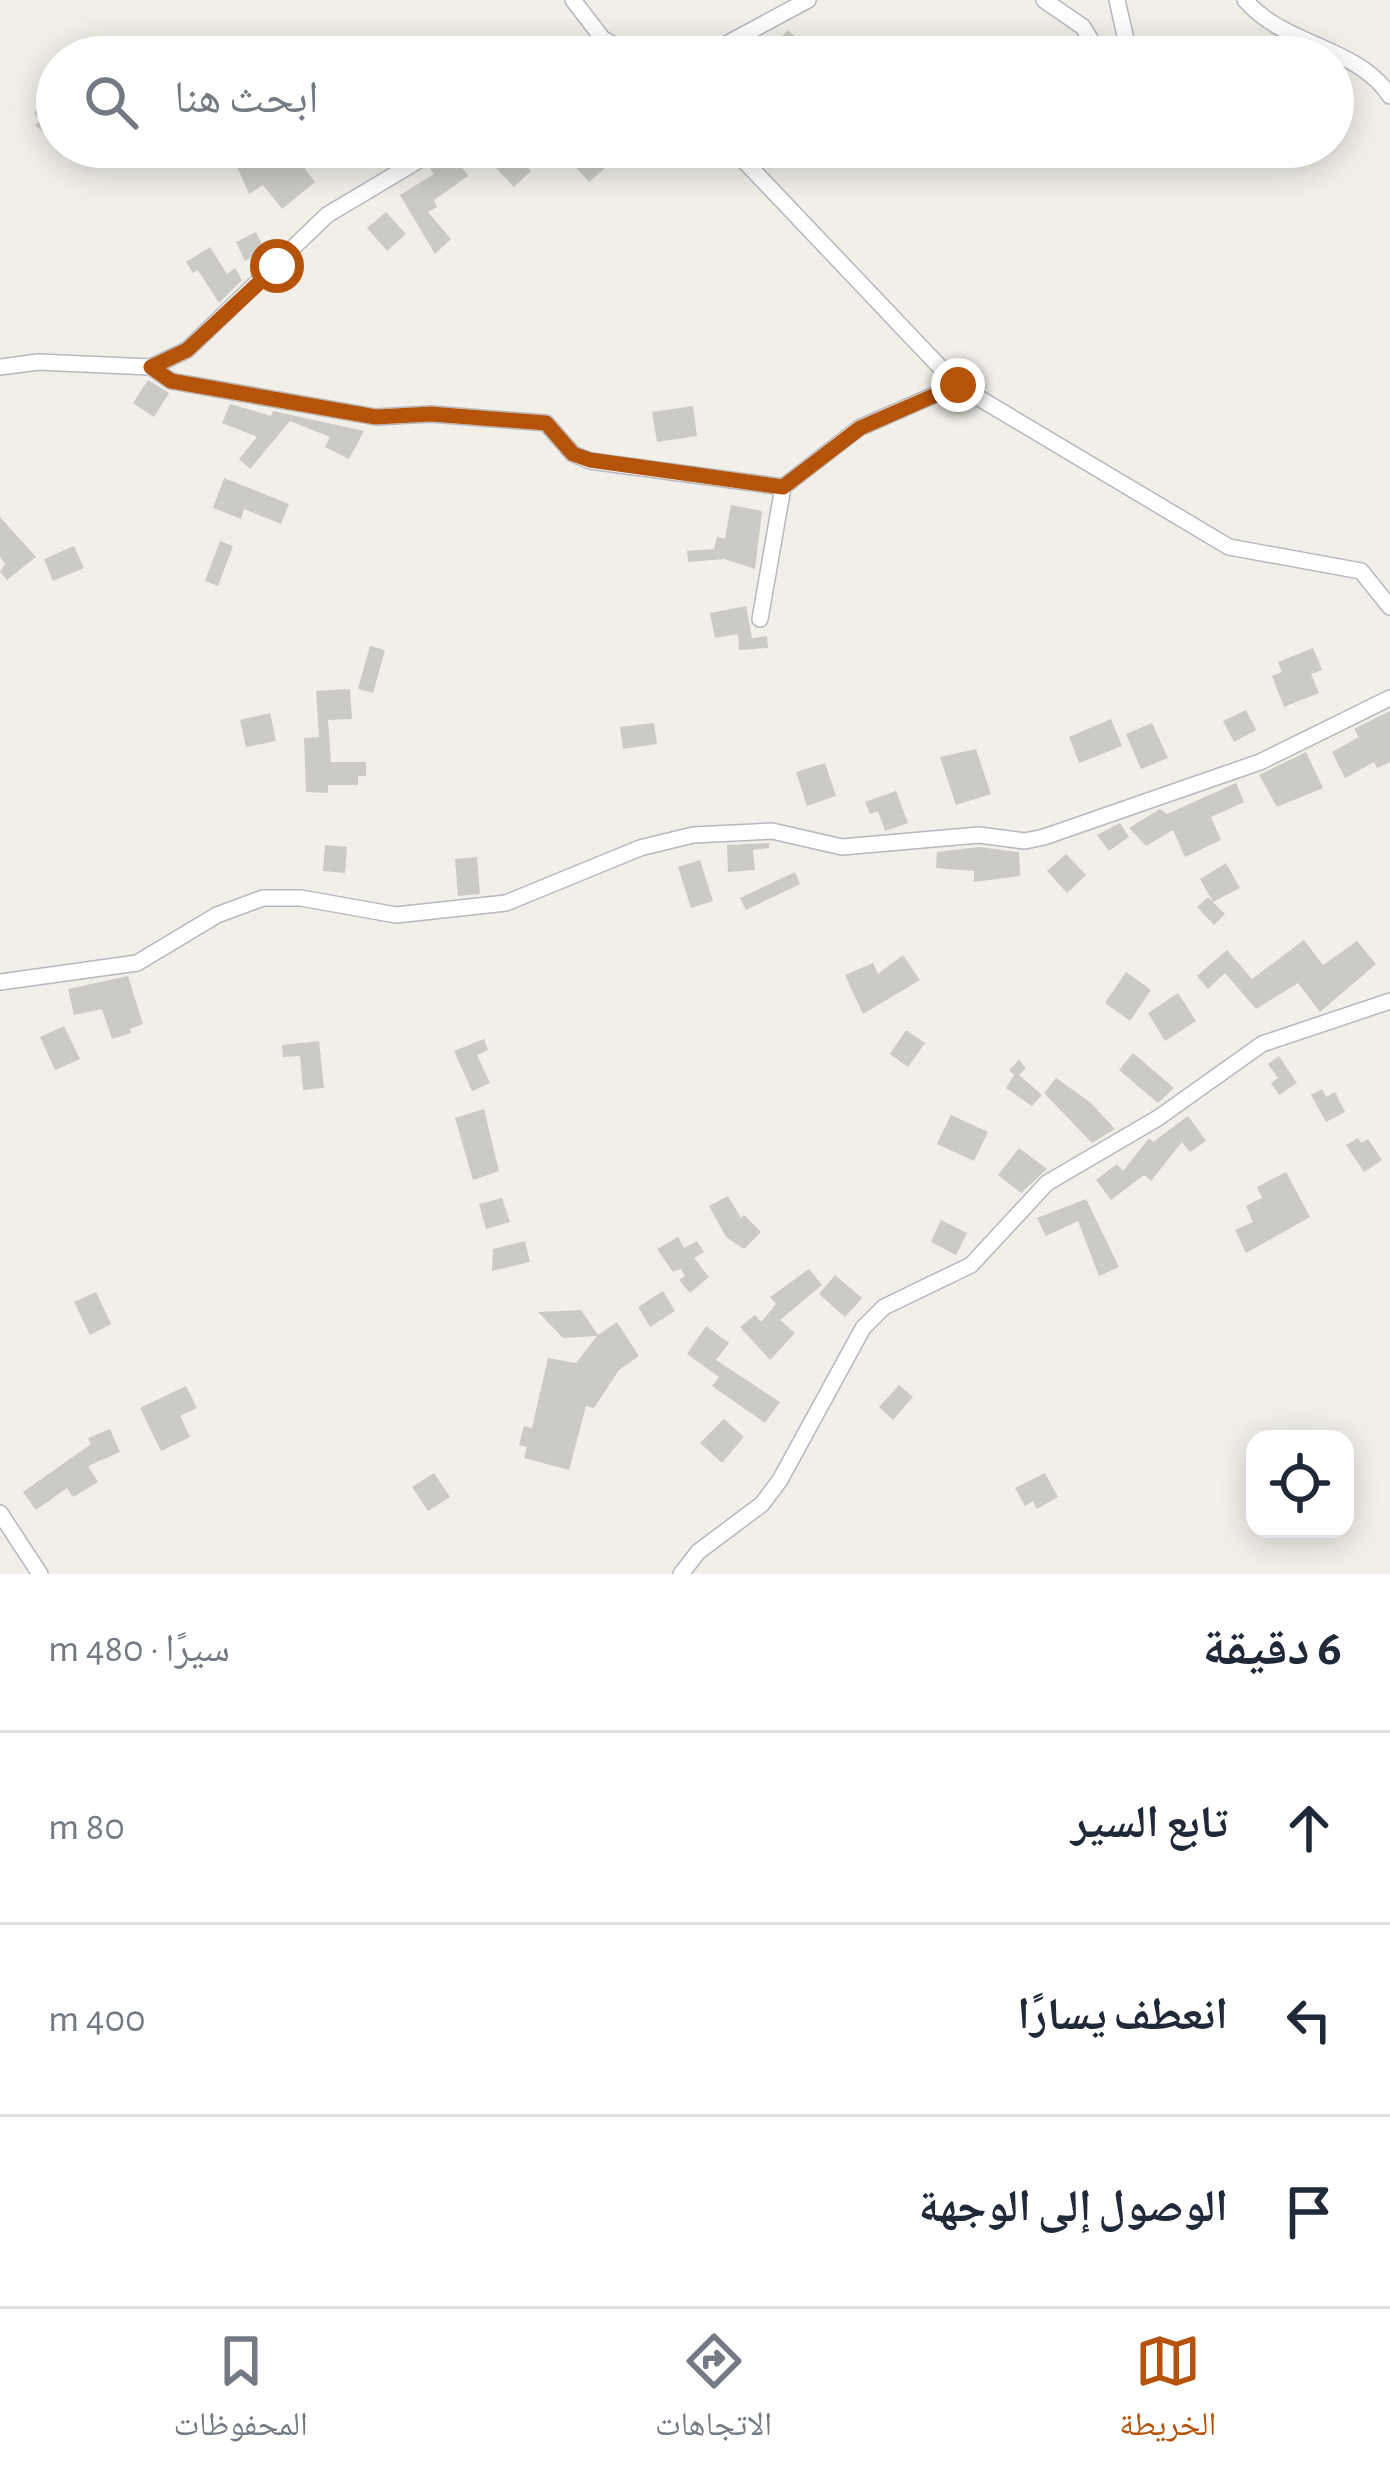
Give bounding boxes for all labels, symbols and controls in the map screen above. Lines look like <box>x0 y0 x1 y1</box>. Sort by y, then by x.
search box <box>36 36 1354 168</box>
icon: search <box>78 69 144 135</box>
text: ابحث هنا <box>174 76 319 121</box>
route start <box>250 239 304 293</box>
route end <box>931 358 985 412</box>
map controls <box>1246 1430 1354 1538</box>
button: locate <box>1246 1430 1354 1538</box>
text: 6 دقيقة <box>1203 1623 1342 1674</box>
text: سيرًا · 480 m <box>48 1630 230 1669</box>
icon: ahead <box>1276 1795 1342 1861</box>
text: تابع السير <box>1071 1801 1228 1846</box>
text: 80 m <box>48 1808 125 1847</box>
icon: left <box>1276 1987 1342 2053</box>
text: انعطف يسارًا <box>1017 1993 1228 2038</box>
text: 400 m <box>48 2000 146 2039</box>
icon: arrive <box>1276 2179 1342 2245</box>
text: الوصول إلى الوجهة <box>918 2185 1228 2230</box>
tab: المحفوظات <box>174 2328 308 2456</box>
tab: الاتجاهات <box>655 2328 772 2456</box>
tab: الخريطة <box>1119 2328 1216 2456</box>

